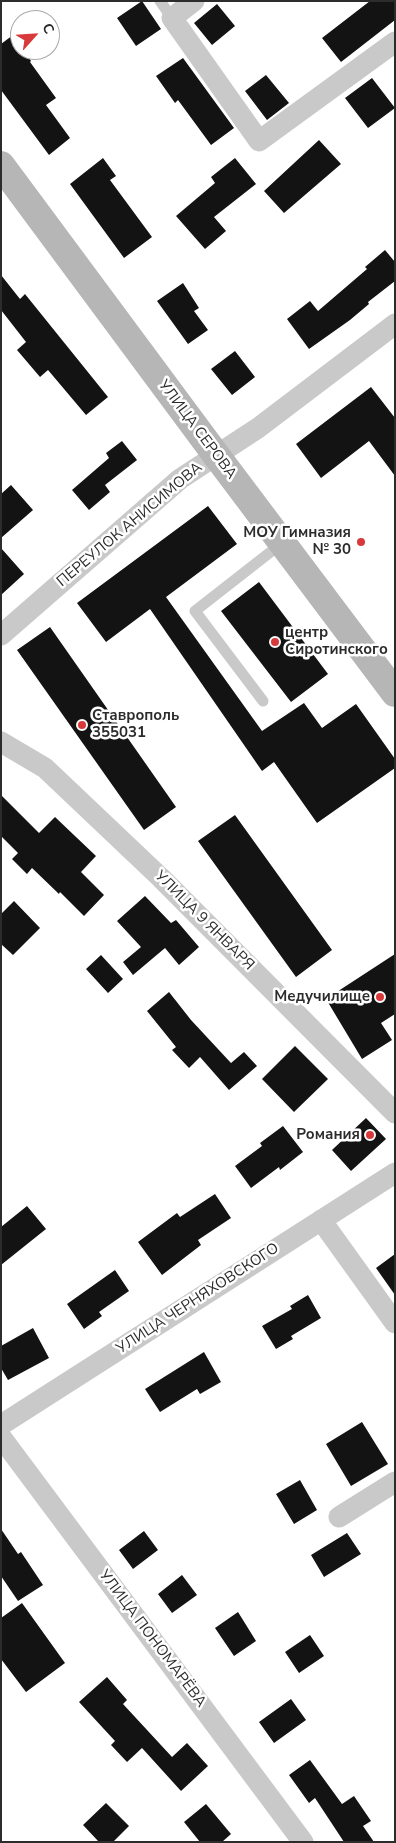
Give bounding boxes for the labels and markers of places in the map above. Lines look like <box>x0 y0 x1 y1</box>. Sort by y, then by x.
place label: МОУ Гимназия № 30 <box>243 524 351 559</box>
marker: МОУ Гимназия № 30 <box>355 536 367 548</box>
place label: центр Сиротинского <box>285 624 388 659</box>
marker: центр Сиротинского <box>269 636 281 648</box>
place label: Ставрополь 355031 <box>92 707 179 742</box>
marker: Ставрополь 355031 <box>76 719 88 731</box>
place label: Медучилище <box>274 988 370 1006</box>
marker: Медучилище <box>374 991 386 1003</box>
place label: Романия <box>296 1126 360 1144</box>
marker: Романия <box>364 1129 376 1141</box>

